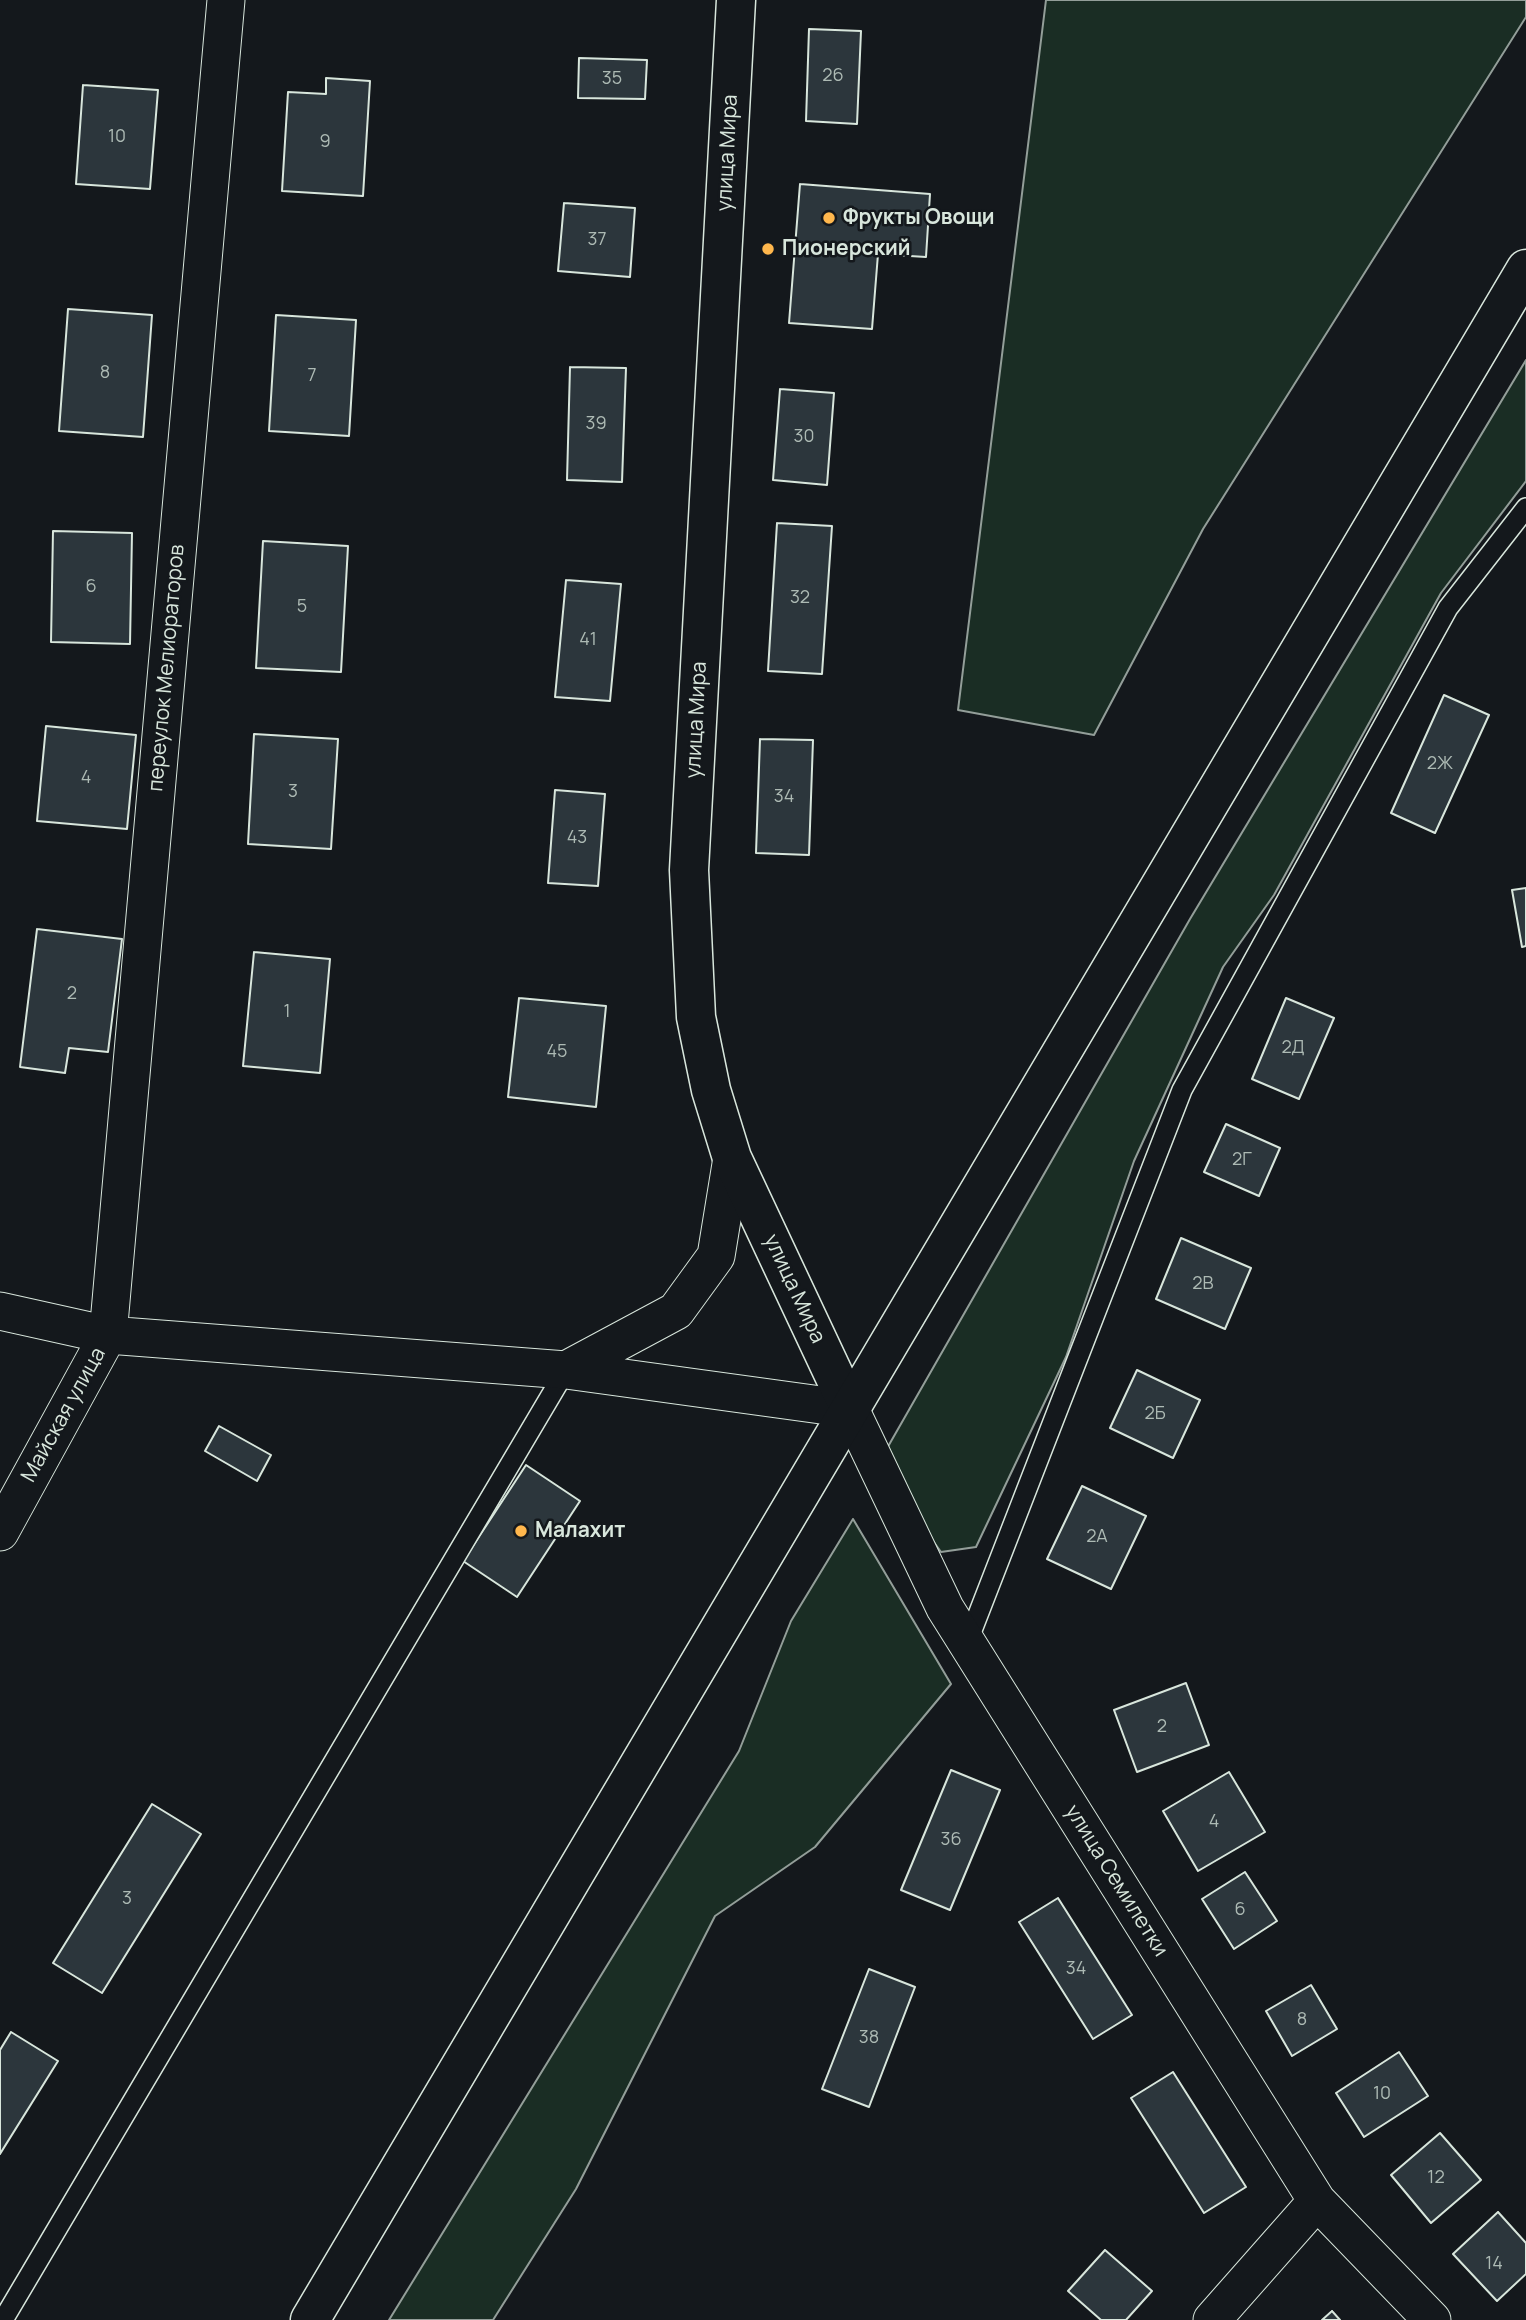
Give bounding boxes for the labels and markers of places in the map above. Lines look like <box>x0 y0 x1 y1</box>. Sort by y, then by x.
place label: Фрукты Овощи <box>843 205 995 231</box>
marker: Фрукты Овощи <box>821 210 837 226</box>
place label: Пионерский <box>782 236 911 262</box>
marker: Пионерский <box>760 241 776 257</box>
place label: Малахит <box>535 1518 625 1544</box>
marker: Малахит <box>513 1523 529 1539</box>

